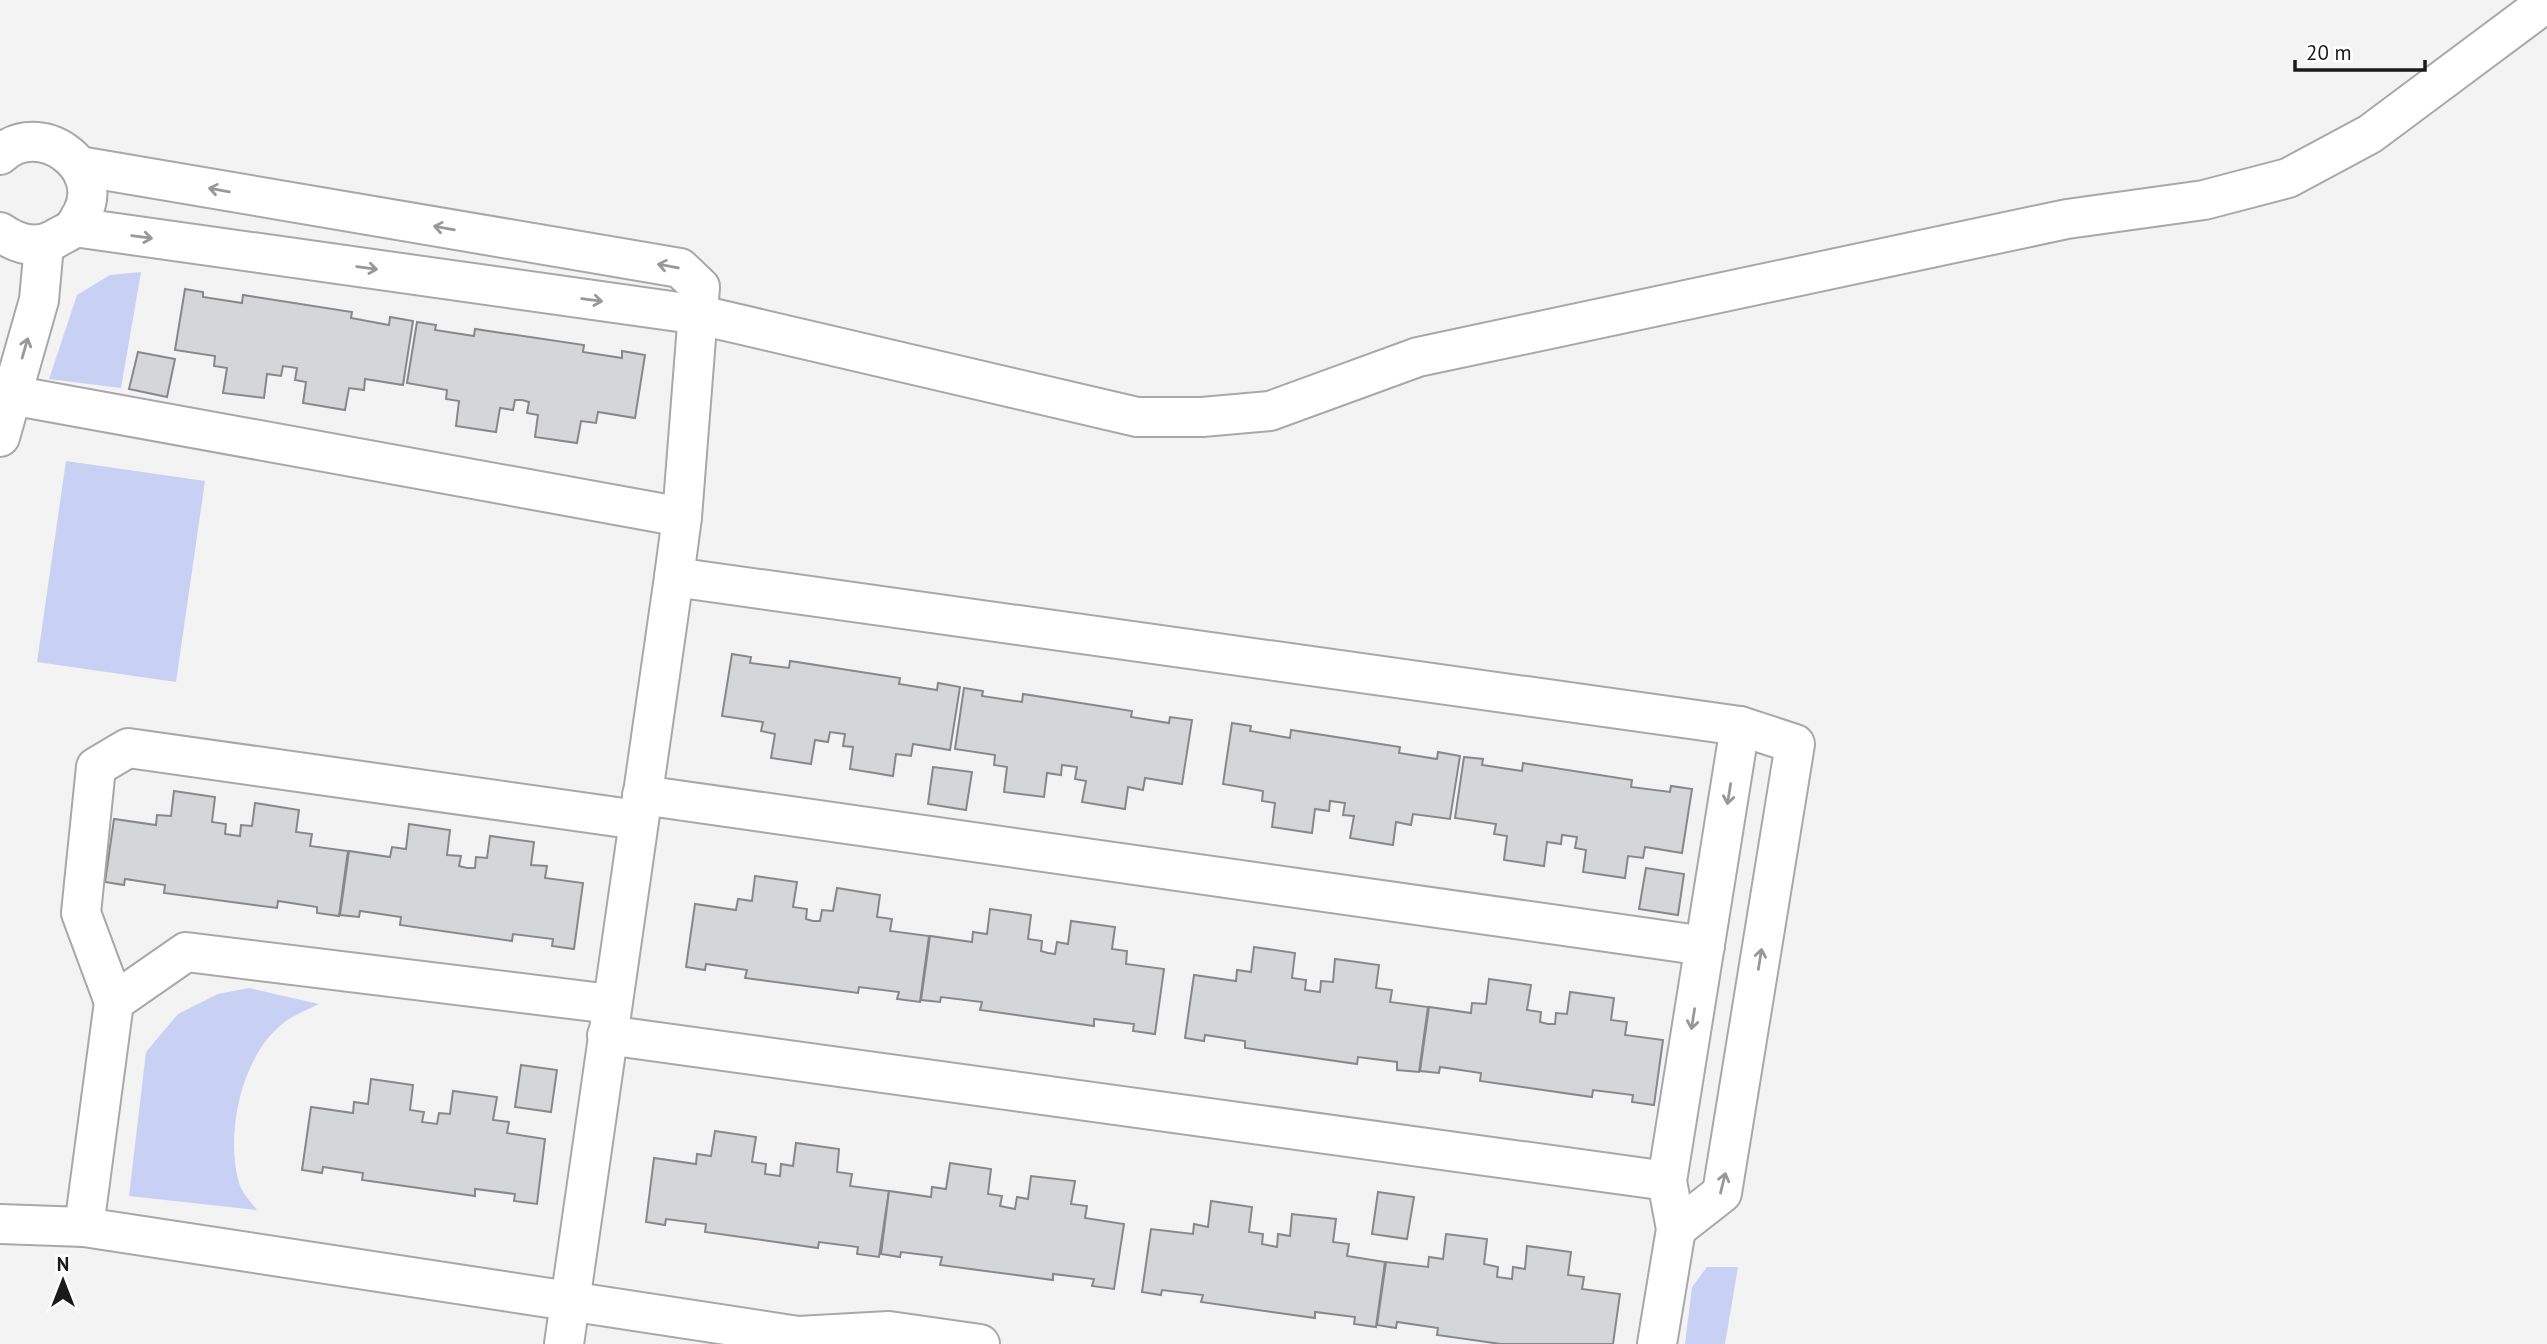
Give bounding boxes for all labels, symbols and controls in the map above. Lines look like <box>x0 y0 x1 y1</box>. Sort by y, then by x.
scale bar <box>2295 28 2424 72</box>
text: 20 m <box>2306 39 2352 66</box>
one-way arrow <box>208 183 231 196</box>
one-way arrow <box>433 221 455 234</box>
one-way arrow <box>130 230 153 243</box>
one-way arrow <box>657 259 680 272</box>
one-way arrow <box>355 262 378 275</box>
one-way arrow <box>581 294 603 307</box>
one-way arrow <box>19 337 32 360</box>
one-way arrow <box>1722 782 1735 805</box>
one-way arrow <box>1754 948 1767 971</box>
one-way arrow <box>1686 1007 1699 1029</box>
one-way arrow <box>1717 1173 1730 1195</box>
north arrow <box>28 1246 98 1316</box>
text: N <box>57 1252 69 1276</box>

